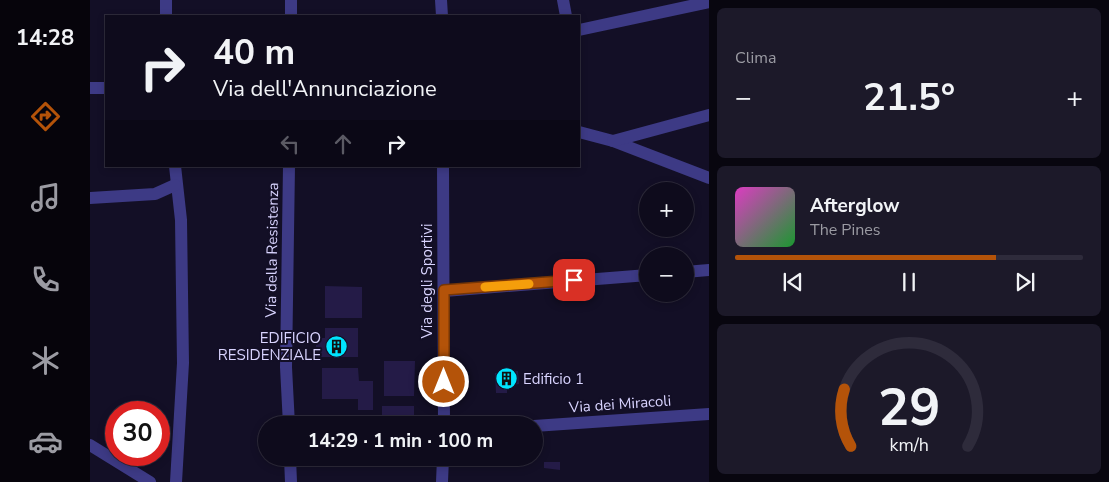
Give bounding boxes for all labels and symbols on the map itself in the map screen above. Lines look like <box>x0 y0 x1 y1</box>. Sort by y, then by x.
street label: Via della Resistenza <box>261 182 283 319</box>
street label: Via degli Sportivi <box>417 224 437 339</box>
pin <box>553 259 595 301</box>
place label: EDIFICIO RESIDENZIALE <box>218 328 321 365</box>
building icon: EDIFICIO RESIDENZIALE <box>325 335 349 359</box>
position arrow <box>417 355 469 407</box>
building icon: Edificio 1 <box>495 367 519 391</box>
place label: Edificio 1 <box>523 369 584 389</box>
street label: Via dei Miracoli <box>567 390 672 418</box>
speed limit sign: 30 <box>105 401 170 466</box>

